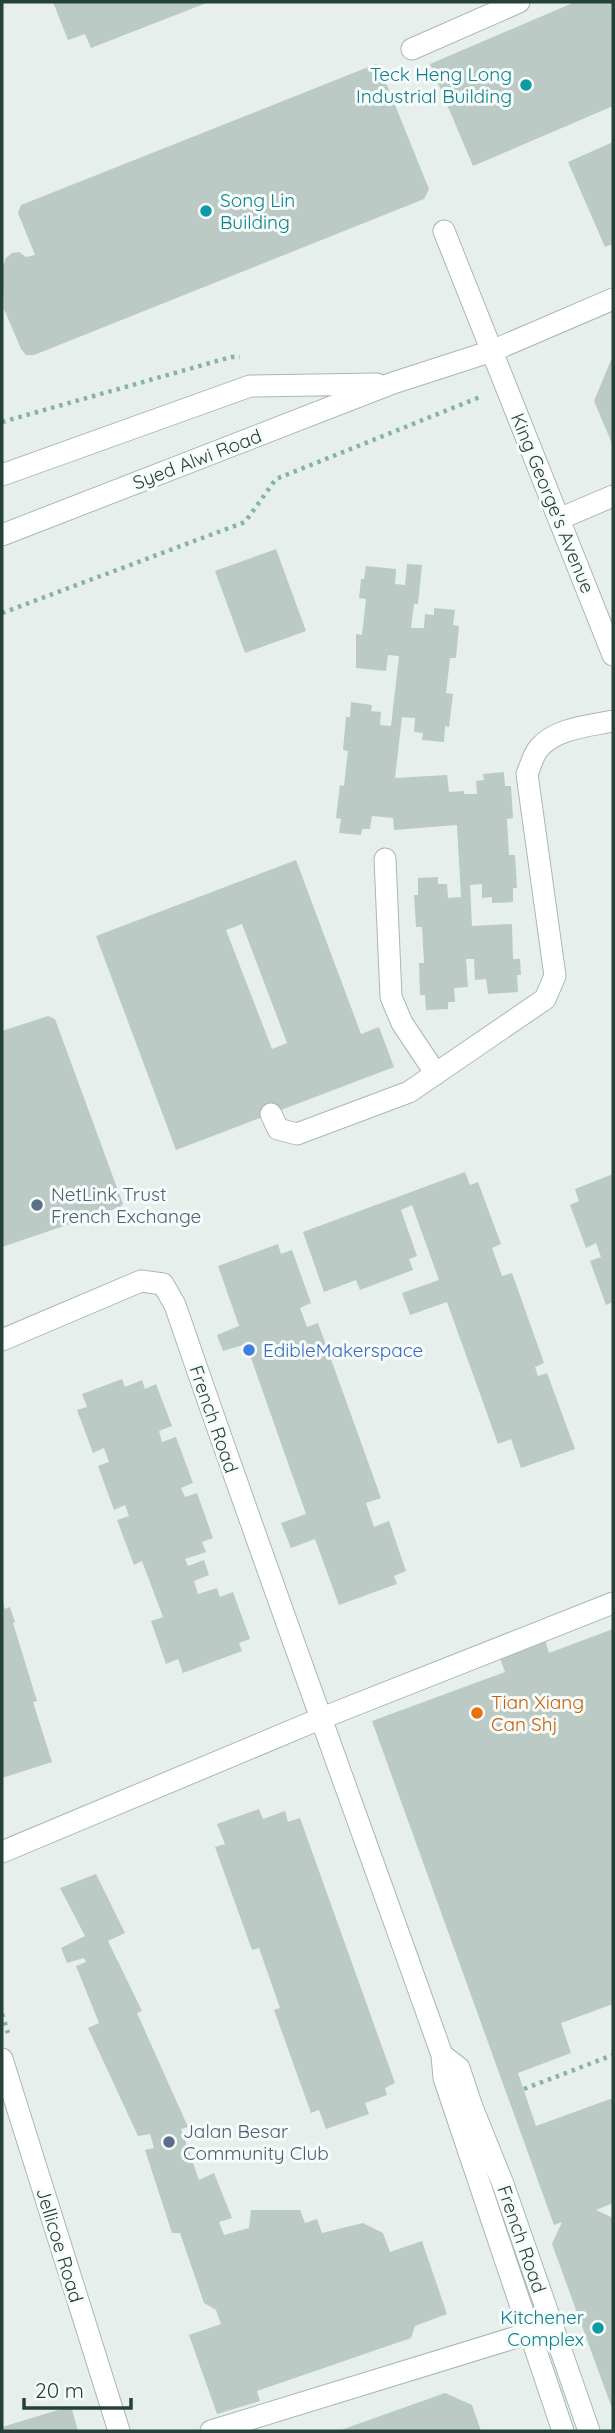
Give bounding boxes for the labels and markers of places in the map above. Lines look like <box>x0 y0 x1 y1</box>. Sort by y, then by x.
place label: Teck Heng Long Industrial Building <box>356 62 512 108</box>
marker: Teck Heng Long Industrial Building <box>518 77 534 93</box>
place label: Song Lin Building <box>220 188 295 234</box>
marker: Song Lin Building <box>198 203 214 219</box>
place label: NetLink Trust French Exchange <box>51 1182 201 1228</box>
marker: NetLink Trust French Exchange <box>29 1197 45 1213</box>
place label: EdibleMakerspace <box>263 1338 423 1362</box>
marker: EdibleMakerspace <box>241 1342 257 1358</box>
place label: Tian Xiang Can Shj <box>491 1690 584 1736</box>
marker: Tian Xiang Can Shj <box>469 1705 485 1721</box>
place label: Jalan Besar Community Club <box>183 2119 329 2165</box>
marker: Jalan Besar Community Club <box>161 2134 177 2150</box>
place label: Kitchener Complex <box>500 2305 585 2351</box>
marker: Kitchener Complex <box>590 2320 606 2336</box>

